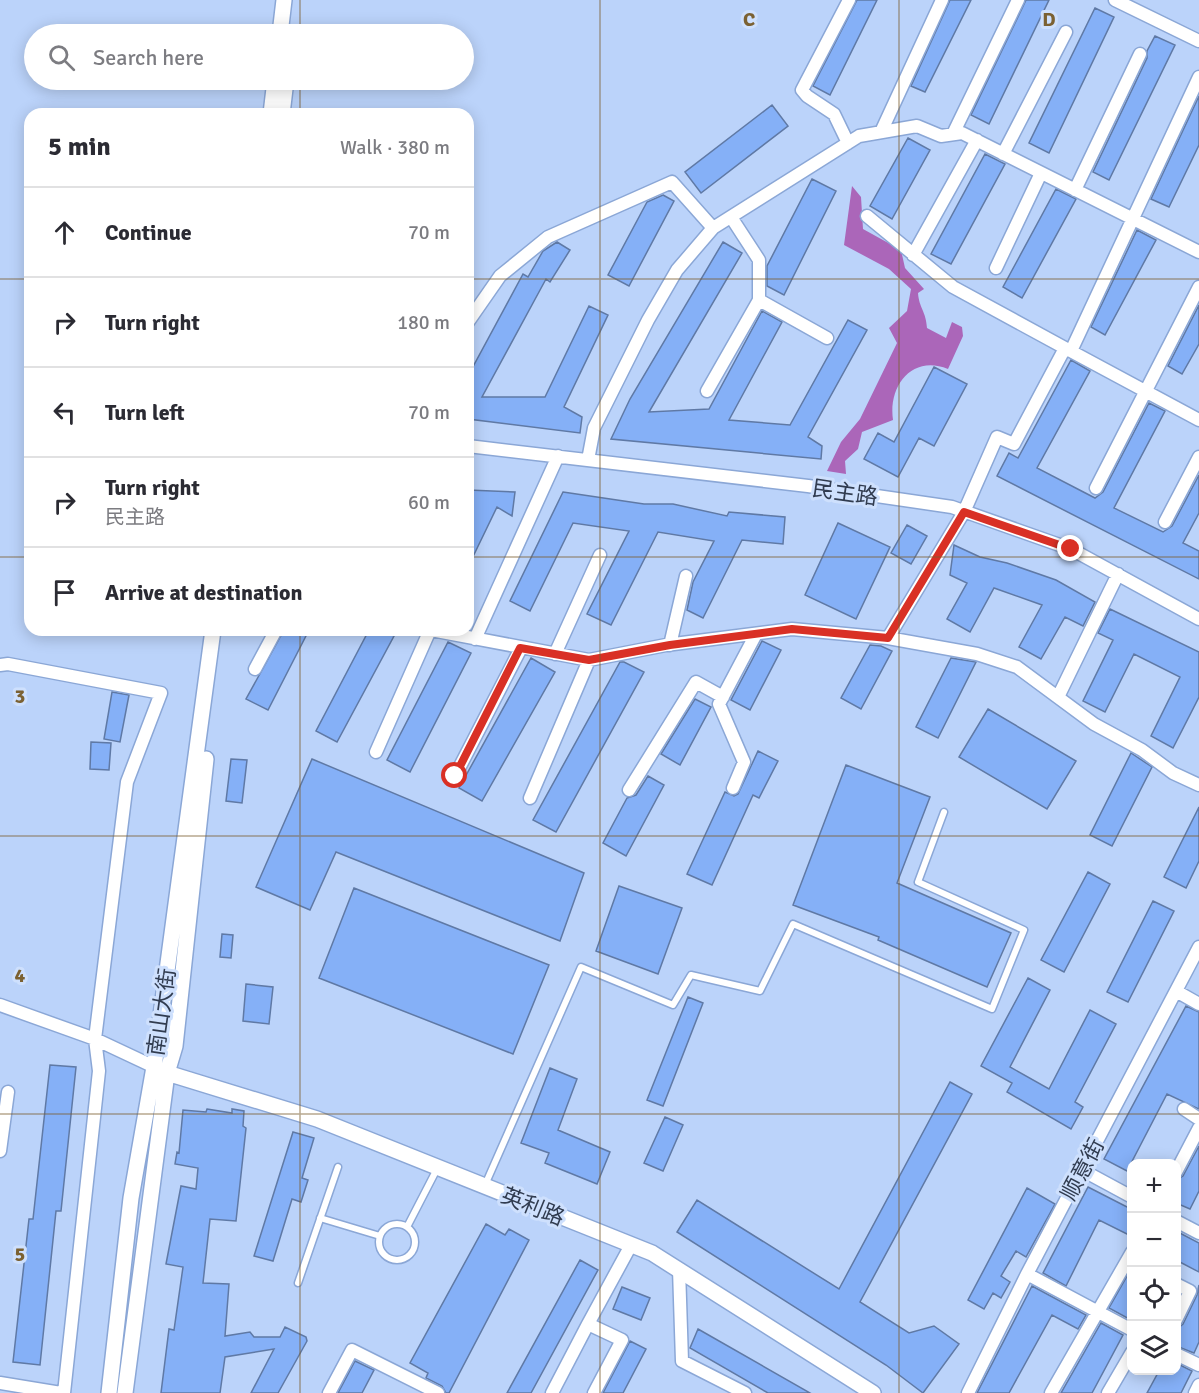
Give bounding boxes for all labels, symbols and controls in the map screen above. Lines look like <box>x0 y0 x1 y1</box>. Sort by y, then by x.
text: C <box>743 7 755 32</box>
text: D <box>1042 7 1056 32</box>
search box <box>24 24 474 90</box>
icon: search <box>45 41 78 74</box>
text: Search here <box>93 44 204 71</box>
text: 5 min <box>48 131 111 163</box>
text: Walk · 380 m <box>340 135 450 160</box>
icon: ahead <box>48 216 81 249</box>
text: Continue <box>105 219 192 246</box>
text: 70 m <box>408 220 450 245</box>
icon: right <box>48 306 81 339</box>
text: Turn right <box>105 309 200 336</box>
text: 180 m <box>397 310 450 335</box>
icon: left <box>48 396 81 429</box>
text: Turn left <box>105 399 185 426</box>
text: 70 m <box>408 400 450 425</box>
text: Turn right <box>105 474 200 501</box>
street label: 民主路 <box>810 475 879 510</box>
icon: right <box>48 486 81 519</box>
text: 60 m <box>408 490 450 515</box>
text: 民主路 <box>105 505 165 530</box>
route end <box>1057 535 1083 561</box>
icon: arrive <box>48 576 81 609</box>
text: Arrive at destination <box>105 579 302 606</box>
text: 3 <box>15 684 25 709</box>
route start <box>441 762 467 788</box>
text: 4 <box>15 963 26 988</box>
street label: 南山大街 <box>142 967 181 1058</box>
street label: 顺意街 <box>1055 1134 1110 1205</box>
map controls <box>1127 1159 1181 1375</box>
button: + <box>1127 1159 1181 1213</box>
street label: 英利路 <box>497 1182 568 1231</box>
button: − <box>1127 1213 1181 1267</box>
text: 5 <box>15 1242 25 1267</box>
button: locate <box>1127 1267 1181 1321</box>
button: layers <box>1127 1321 1181 1375</box>

